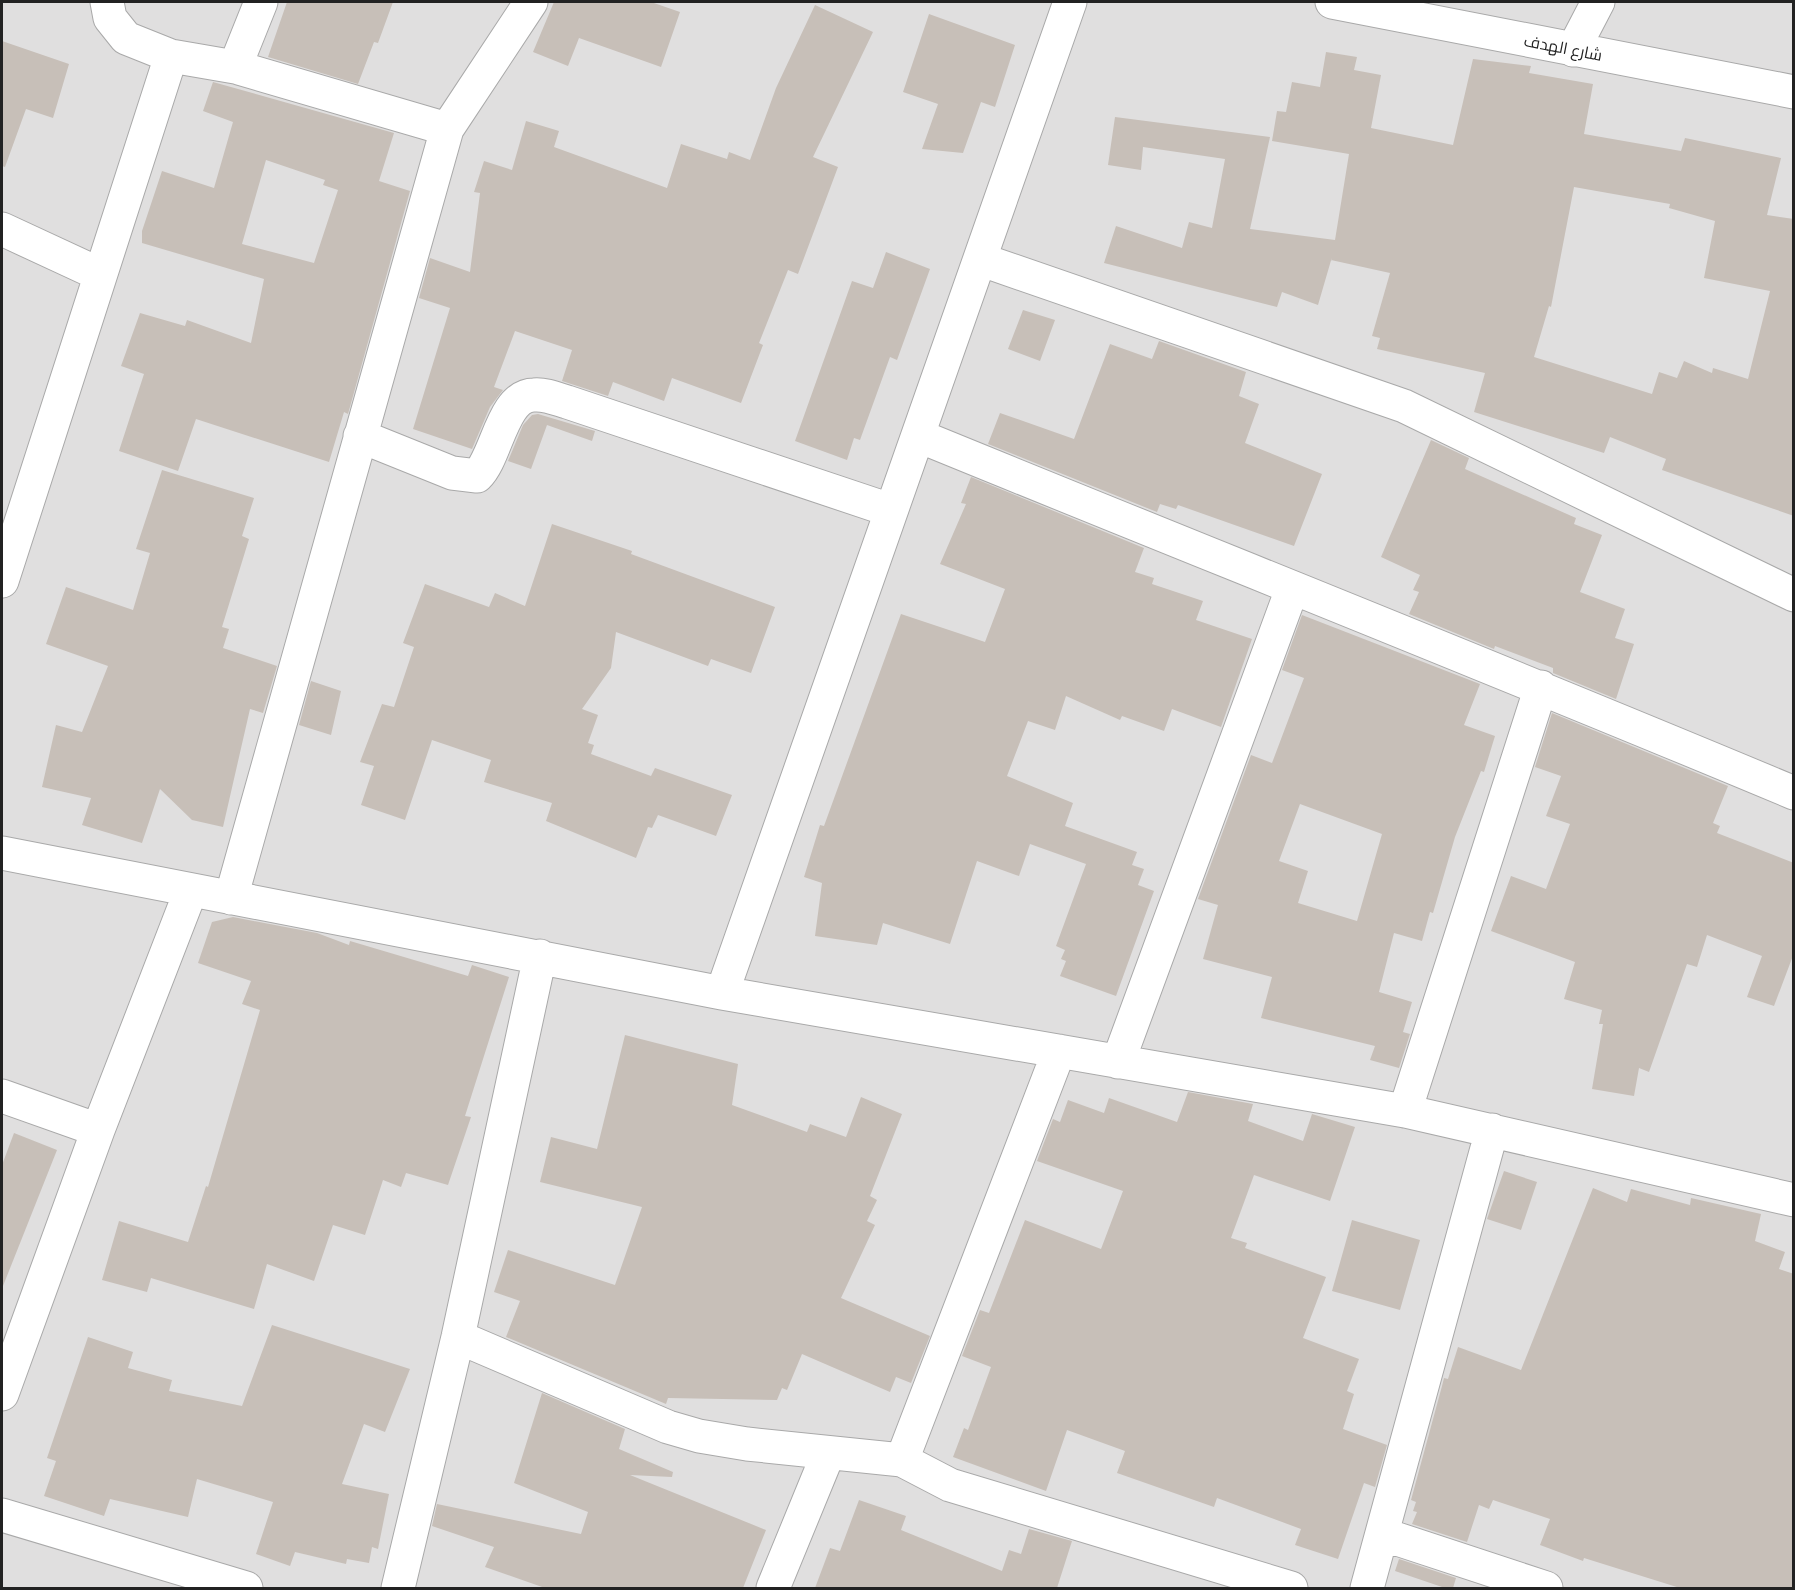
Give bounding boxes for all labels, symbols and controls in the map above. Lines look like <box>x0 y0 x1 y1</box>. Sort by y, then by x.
street label: شارع الهدف <box>1522 31 1604 67</box>

